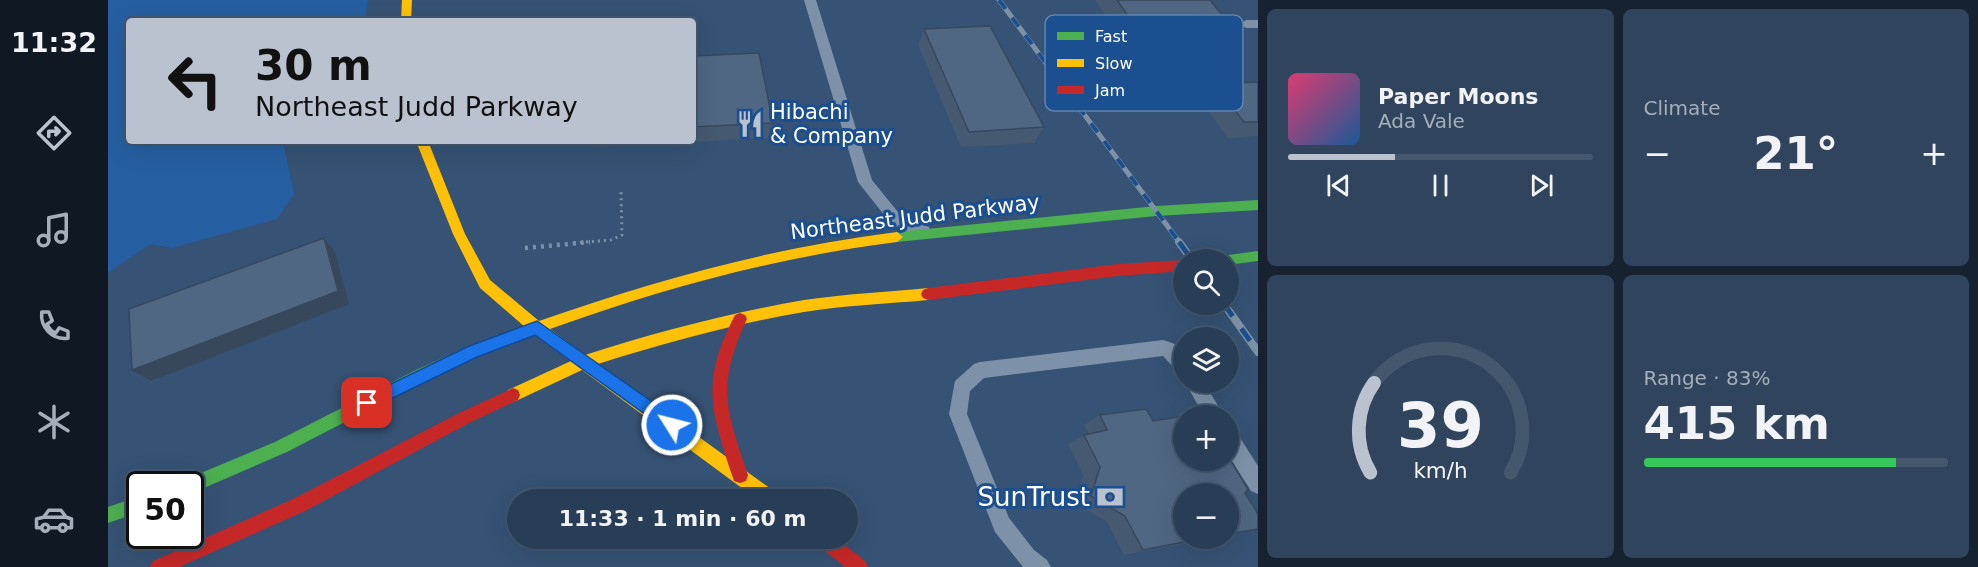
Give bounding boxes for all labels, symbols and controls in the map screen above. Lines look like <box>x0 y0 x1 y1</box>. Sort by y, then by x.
legend <box>1045 15 1243 111</box>
text: 11:32 <box>11 27 97 58</box>
text: Fast <box>1095 27 1127 46</box>
text: 30 m <box>255 41 372 90</box>
icon: left <box>156 42 234 120</box>
text: Slow <box>1095 54 1132 73</box>
text: Jam <box>1094 81 1125 100</box>
text: Paper Moons <box>1378 84 1538 109</box>
text: Northeast Judd Parkway <box>255 91 578 122</box>
text: Climate <box>1644 96 1720 120</box>
place label: Hibachi & Company <box>770 100 893 148</box>
restaurant icon: Hibachi & Company <box>735 109 765 139</box>
text: Ada Vale <box>1378 109 1465 133</box>
icon: directions <box>33 112 75 154</box>
text: 21° <box>1753 127 1838 180</box>
text: − <box>1644 134 1671 173</box>
text: + <box>1920 134 1948 173</box>
icon: previous <box>1322 169 1355 202</box>
icon: pause <box>1424 169 1457 202</box>
icon: next <box>1525 169 1558 202</box>
street label: Northeast Judd Parkway <box>789 190 1041 244</box>
icon: music <box>33 209 75 251</box>
map controls <box>1173 249 1239 549</box>
button: search <box>1173 249 1239 315</box>
icon: phone <box>33 305 75 347</box>
button: layers <box>1173 327 1239 393</box>
text: Range · 83% <box>1644 366 1770 390</box>
pin <box>341 377 392 428</box>
icon: arrive <box>350 386 383 419</box>
text: 39 <box>1397 389 1484 462</box>
position arrow <box>640 393 704 457</box>
text: 415 km <box>1644 397 1830 450</box>
icon: climate <box>33 401 75 443</box>
button: + <box>1173 405 1239 471</box>
text: km/h <box>1413 459 1467 484</box>
speed limit sign: 50 <box>126 471 204 549</box>
place label: SunTrust <box>978 482 1090 512</box>
bank icon: SunTrust <box>1095 482 1125 512</box>
button: − <box>1173 483 1239 549</box>
icon: car <box>33 498 75 540</box>
text: 11:33 · 1 min · 60 m <box>559 506 806 531</box>

